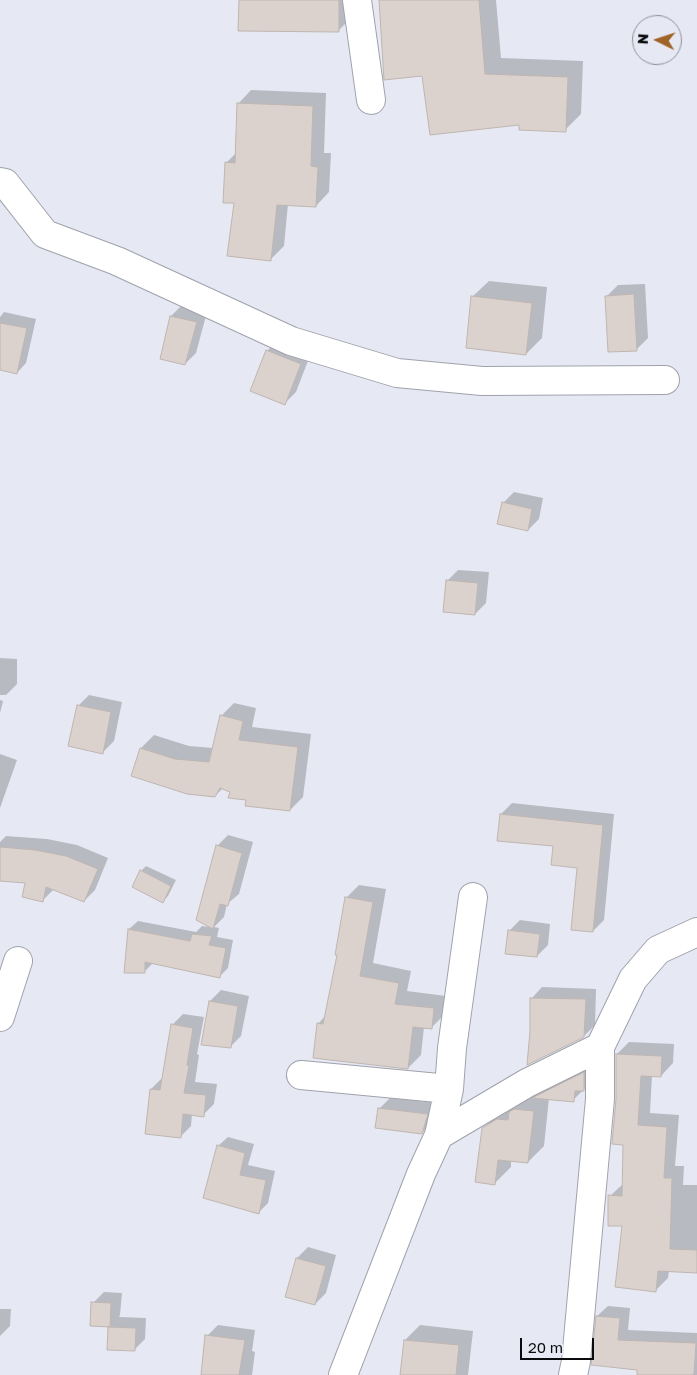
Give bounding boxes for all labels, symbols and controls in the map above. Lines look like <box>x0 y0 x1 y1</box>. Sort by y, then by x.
north arrow <box>632 15 682 65</box>
text: N <box>634 33 651 45</box>
scale bar <box>522 1328 596 1360</box>
text: 20 m <box>528 1338 563 1356</box>

